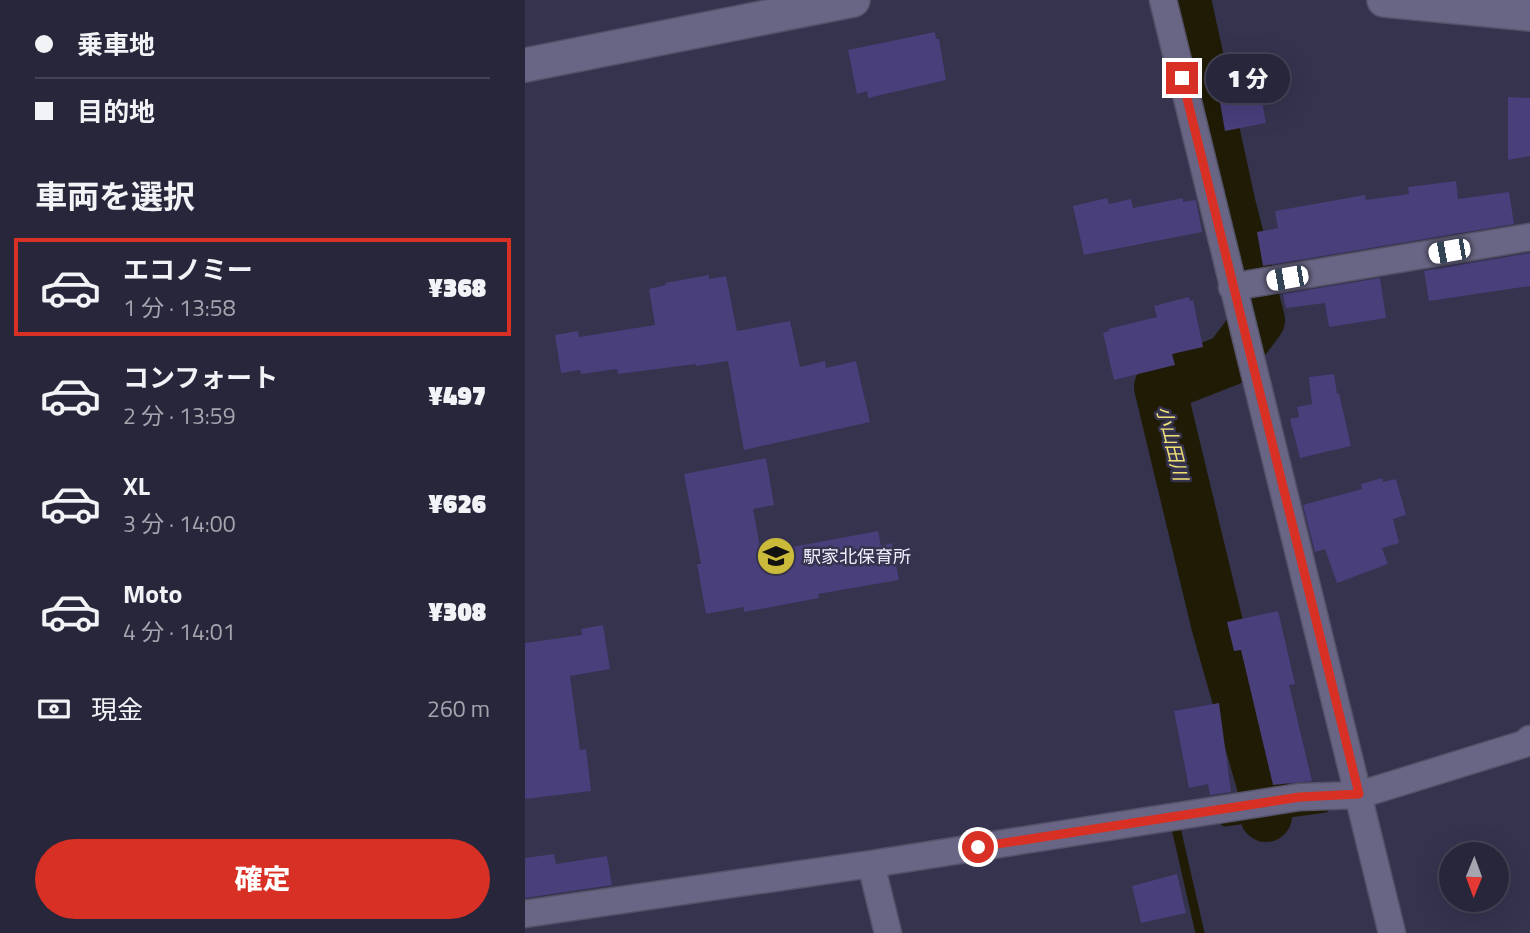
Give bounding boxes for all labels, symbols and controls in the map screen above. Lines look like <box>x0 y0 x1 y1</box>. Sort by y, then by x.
text: 乗車地 <box>77 25 155 64</box>
callout: 1 分 <box>1207 54 1291 102</box>
text: 1 分 <box>1228 61 1268 96</box>
route end <box>1166 62 1198 94</box>
text: 目的地 <box>77 92 155 131</box>
text: 車両を選択 <box>35 172 195 220</box>
car <box>1427 237 1472 265</box>
text: エコノミー <box>123 250 253 289</box>
icon: car <box>39 256 102 319</box>
car <box>1265 264 1310 292</box>
text: ¥368 <box>428 268 486 307</box>
text: 1 分 · 13:58 <box>123 290 236 325</box>
text: コンフォート <box>123 358 278 397</box>
icon: car <box>39 364 102 427</box>
text: ¥497 <box>428 376 486 415</box>
text: 2 分 · 13:59 <box>123 398 236 433</box>
water label: 小山田川 <box>1150 403 1197 485</box>
text: XL <box>123 466 150 505</box>
icon: car <box>39 472 102 535</box>
text: ¥626 <box>428 484 486 523</box>
text: 3 分 · 14:00 <box>123 506 236 541</box>
school or university icon: 駅家北保育所 <box>755 535 797 577</box>
place label: 駅家北保育所 <box>803 543 911 570</box>
text: Moto <box>123 574 182 613</box>
icon: car <box>39 580 102 643</box>
text: ¥308 <box>428 592 486 631</box>
text: 4 分 · 14:01 <box>123 614 236 649</box>
icon: cash <box>35 690 73 728</box>
text: 現金 <box>91 690 143 729</box>
text: 260 m <box>427 691 490 726</box>
route start <box>962 831 994 863</box>
button: 確定 <box>35 839 490 919</box>
north arrow <box>1439 842 1509 912</box>
map controls <box>1439 842 1509 912</box>

